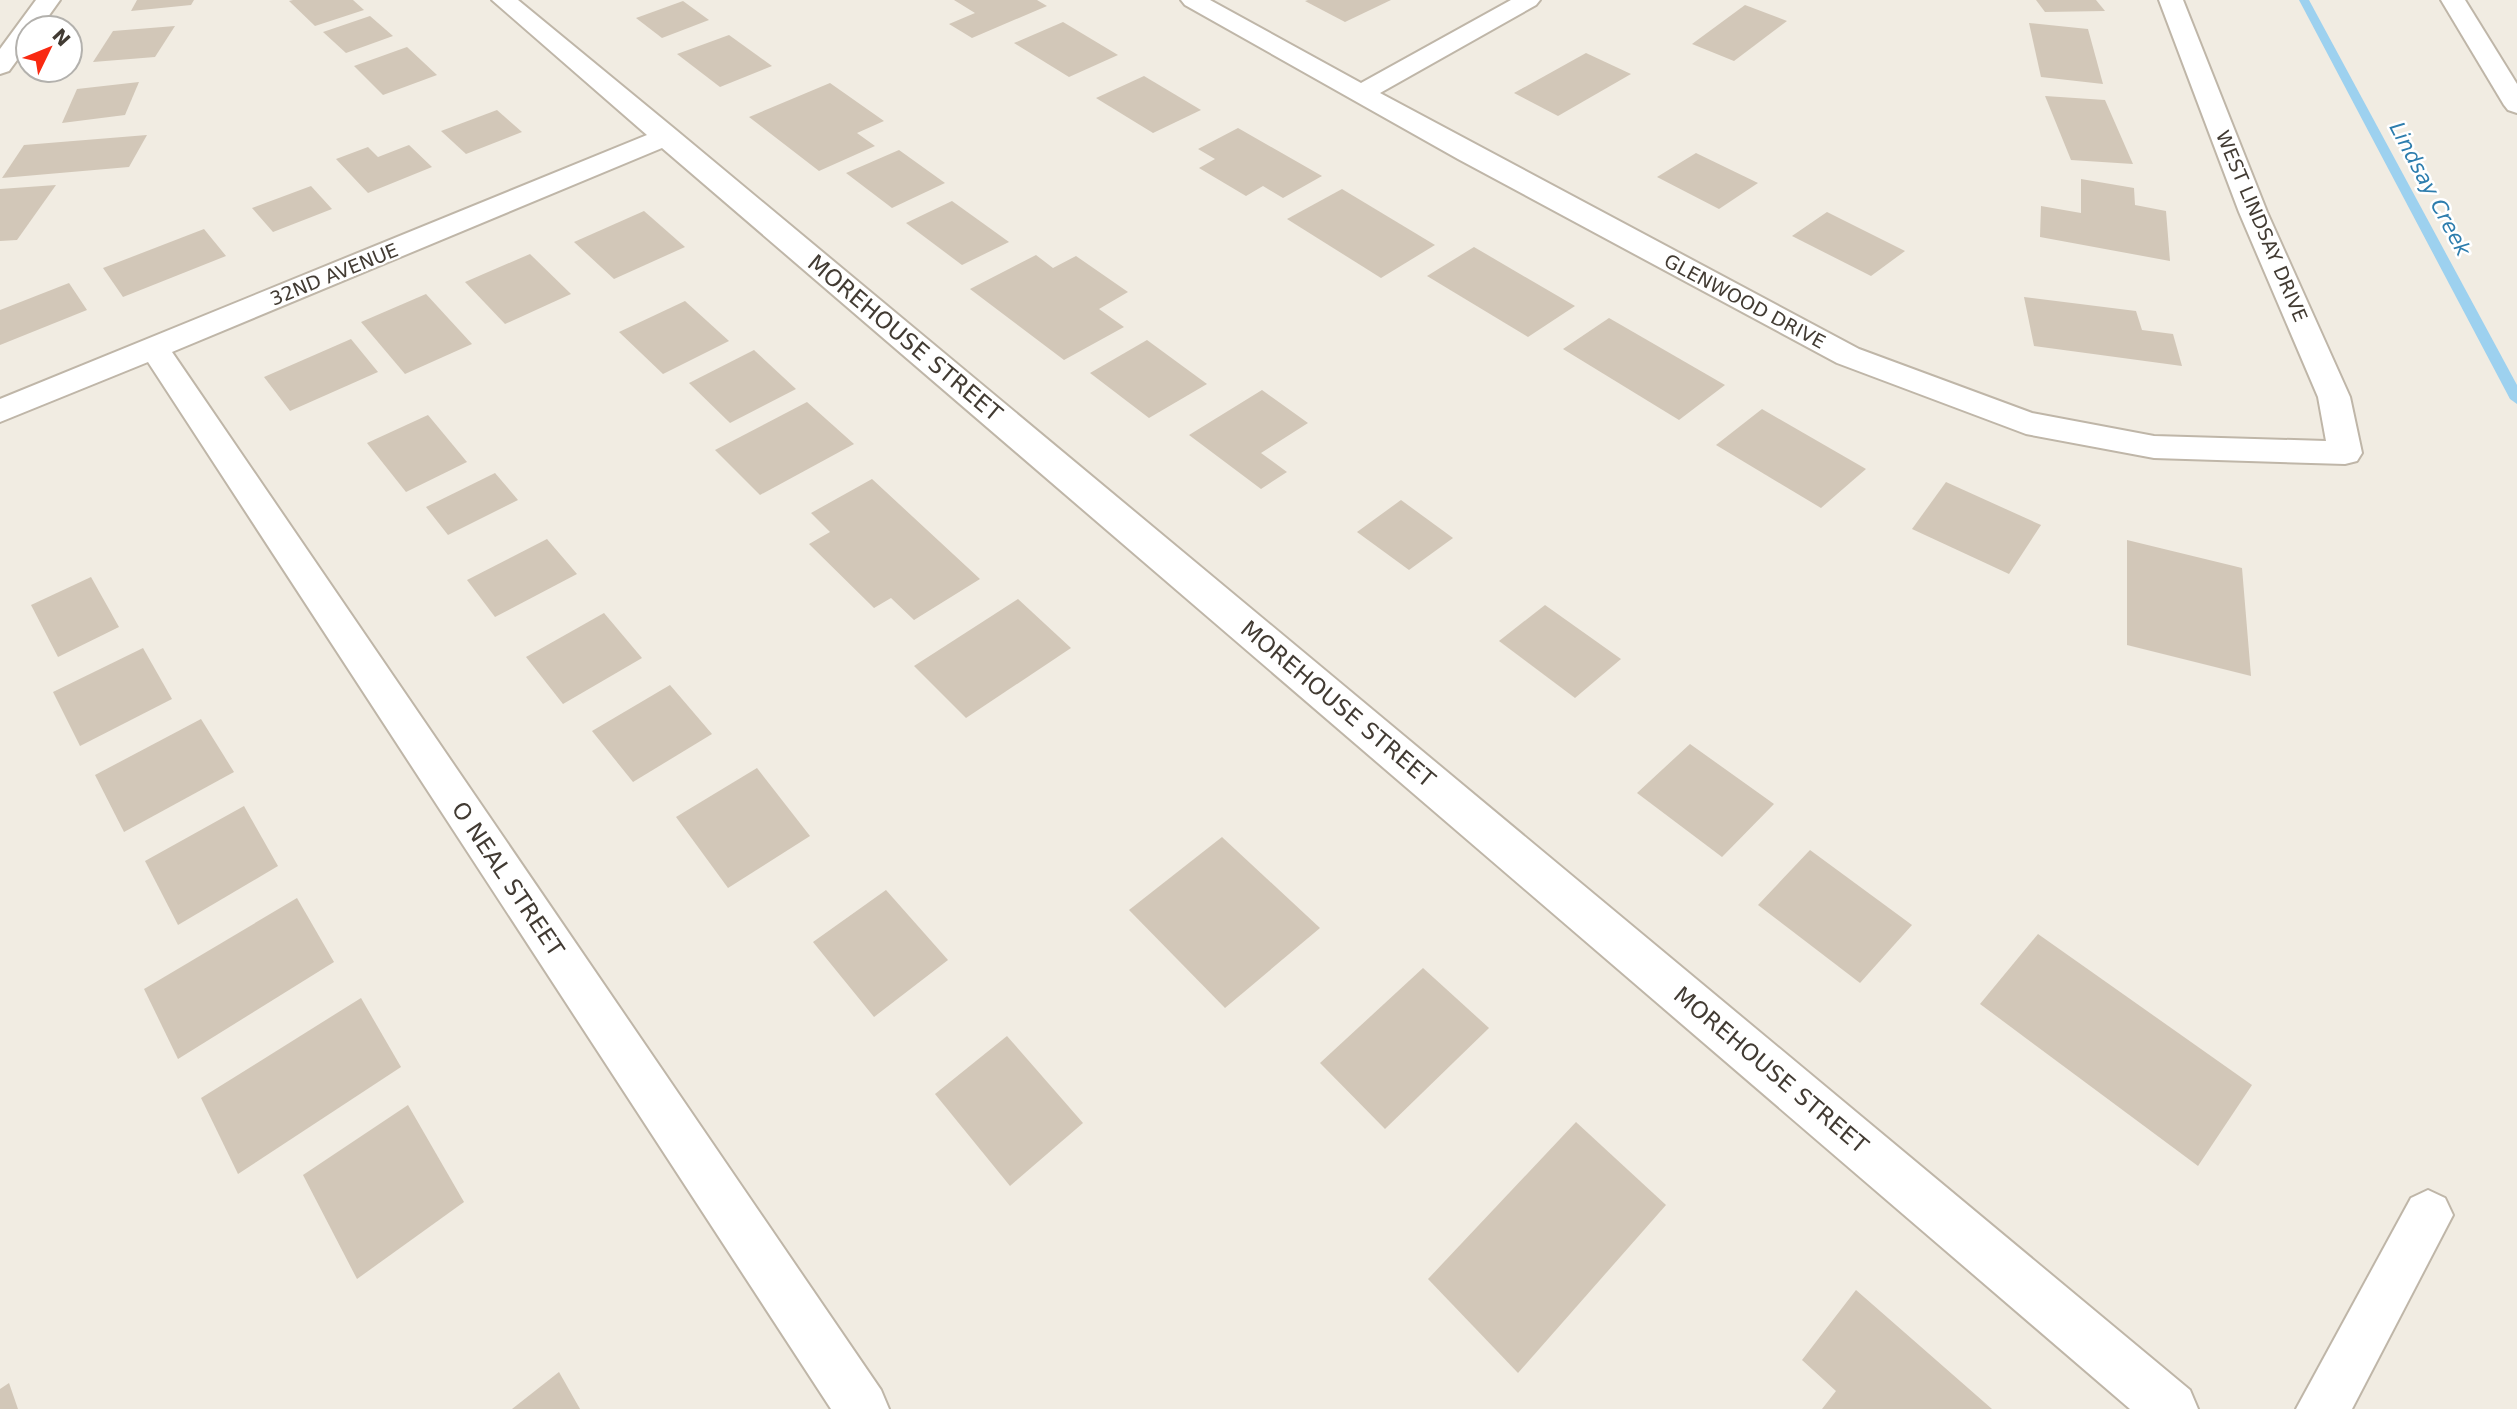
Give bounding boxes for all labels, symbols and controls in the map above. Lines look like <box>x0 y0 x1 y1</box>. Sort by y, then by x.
north arrow <box>14 14 84 84</box>
text: N <box>48 24 75 51</box>
water label: Lindsay Creek <box>2385 118 2476 261</box>
street label: WEST LINDSAY DRIVE <box>2212 127 2312 325</box>
street label: 32ND AVENUE <box>267 238 401 310</box>
street label: MOREHOUSE STREET <box>803 249 1008 427</box>
street label: GLENWOOD DRIVE <box>1661 249 1829 353</box>
street label: MOREHOUSE STREET <box>1236 615 1441 793</box>
street label: O NEAL STREET <box>447 797 570 962</box>
street label: MOREHOUSE STREET <box>1669 981 1874 1159</box>

